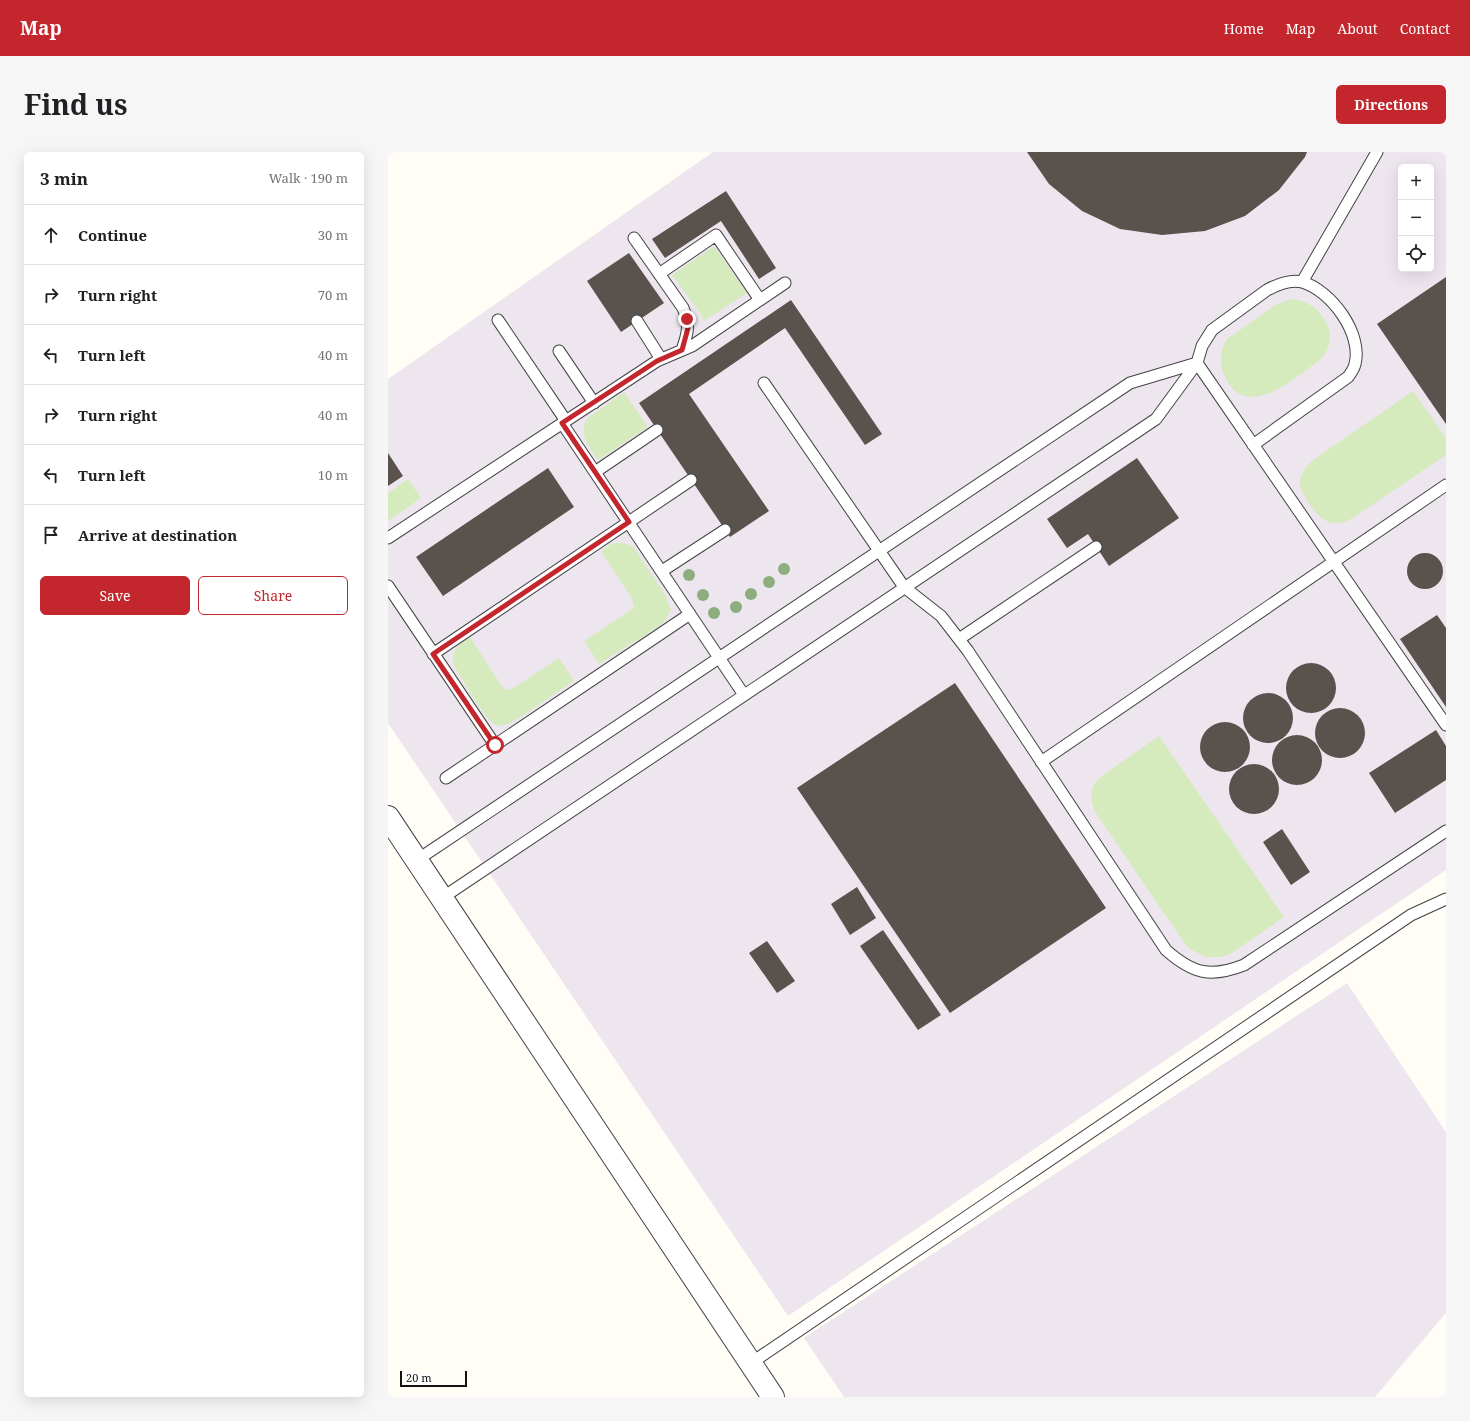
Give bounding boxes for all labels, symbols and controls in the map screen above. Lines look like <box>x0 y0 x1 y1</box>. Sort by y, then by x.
text: Map <box>20 15 62 41</box>
text: Home <box>1224 19 1264 38</box>
text: Map <box>1286 19 1315 38</box>
text: About <box>1337 19 1378 38</box>
text: Contact <box>1400 19 1450 38</box>
text: Find us <box>24 85 128 123</box>
button: Directions <box>1336 85 1446 124</box>
map controls <box>1398 164 1434 272</box>
button: + <box>1398 164 1434 200</box>
text: 3 min <box>40 167 88 190</box>
text: Walk · 190 m <box>269 169 348 187</box>
button: − <box>1398 200 1434 236</box>
icon: ahead <box>40 224 62 246</box>
text: Continue <box>78 225 147 245</box>
text: 30 m <box>318 226 348 244</box>
button: locate <box>1398 236 1434 272</box>
icon: right <box>40 284 62 306</box>
text: Turn right <box>78 285 157 305</box>
text: 70 m <box>318 286 348 304</box>
route end <box>678 310 696 328</box>
icon: left <box>40 344 62 366</box>
text: Turn left <box>78 345 146 365</box>
text: 40 m <box>318 346 348 364</box>
icon: right <box>40 404 62 426</box>
text: Turn right <box>78 405 157 425</box>
text: 40 m <box>318 406 348 424</box>
icon: left <box>40 464 62 486</box>
text: Turn left <box>78 465 146 485</box>
text: 10 m <box>318 466 348 484</box>
icon: arrive <box>40 524 62 546</box>
text: Arrive at destination <box>78 525 237 545</box>
button: Save <box>40 576 190 615</box>
button: Share <box>198 576 348 615</box>
route start <box>486 736 504 754</box>
scale bar <box>400 1369 467 1388</box>
text: 20 m <box>406 1370 432 1385</box>

